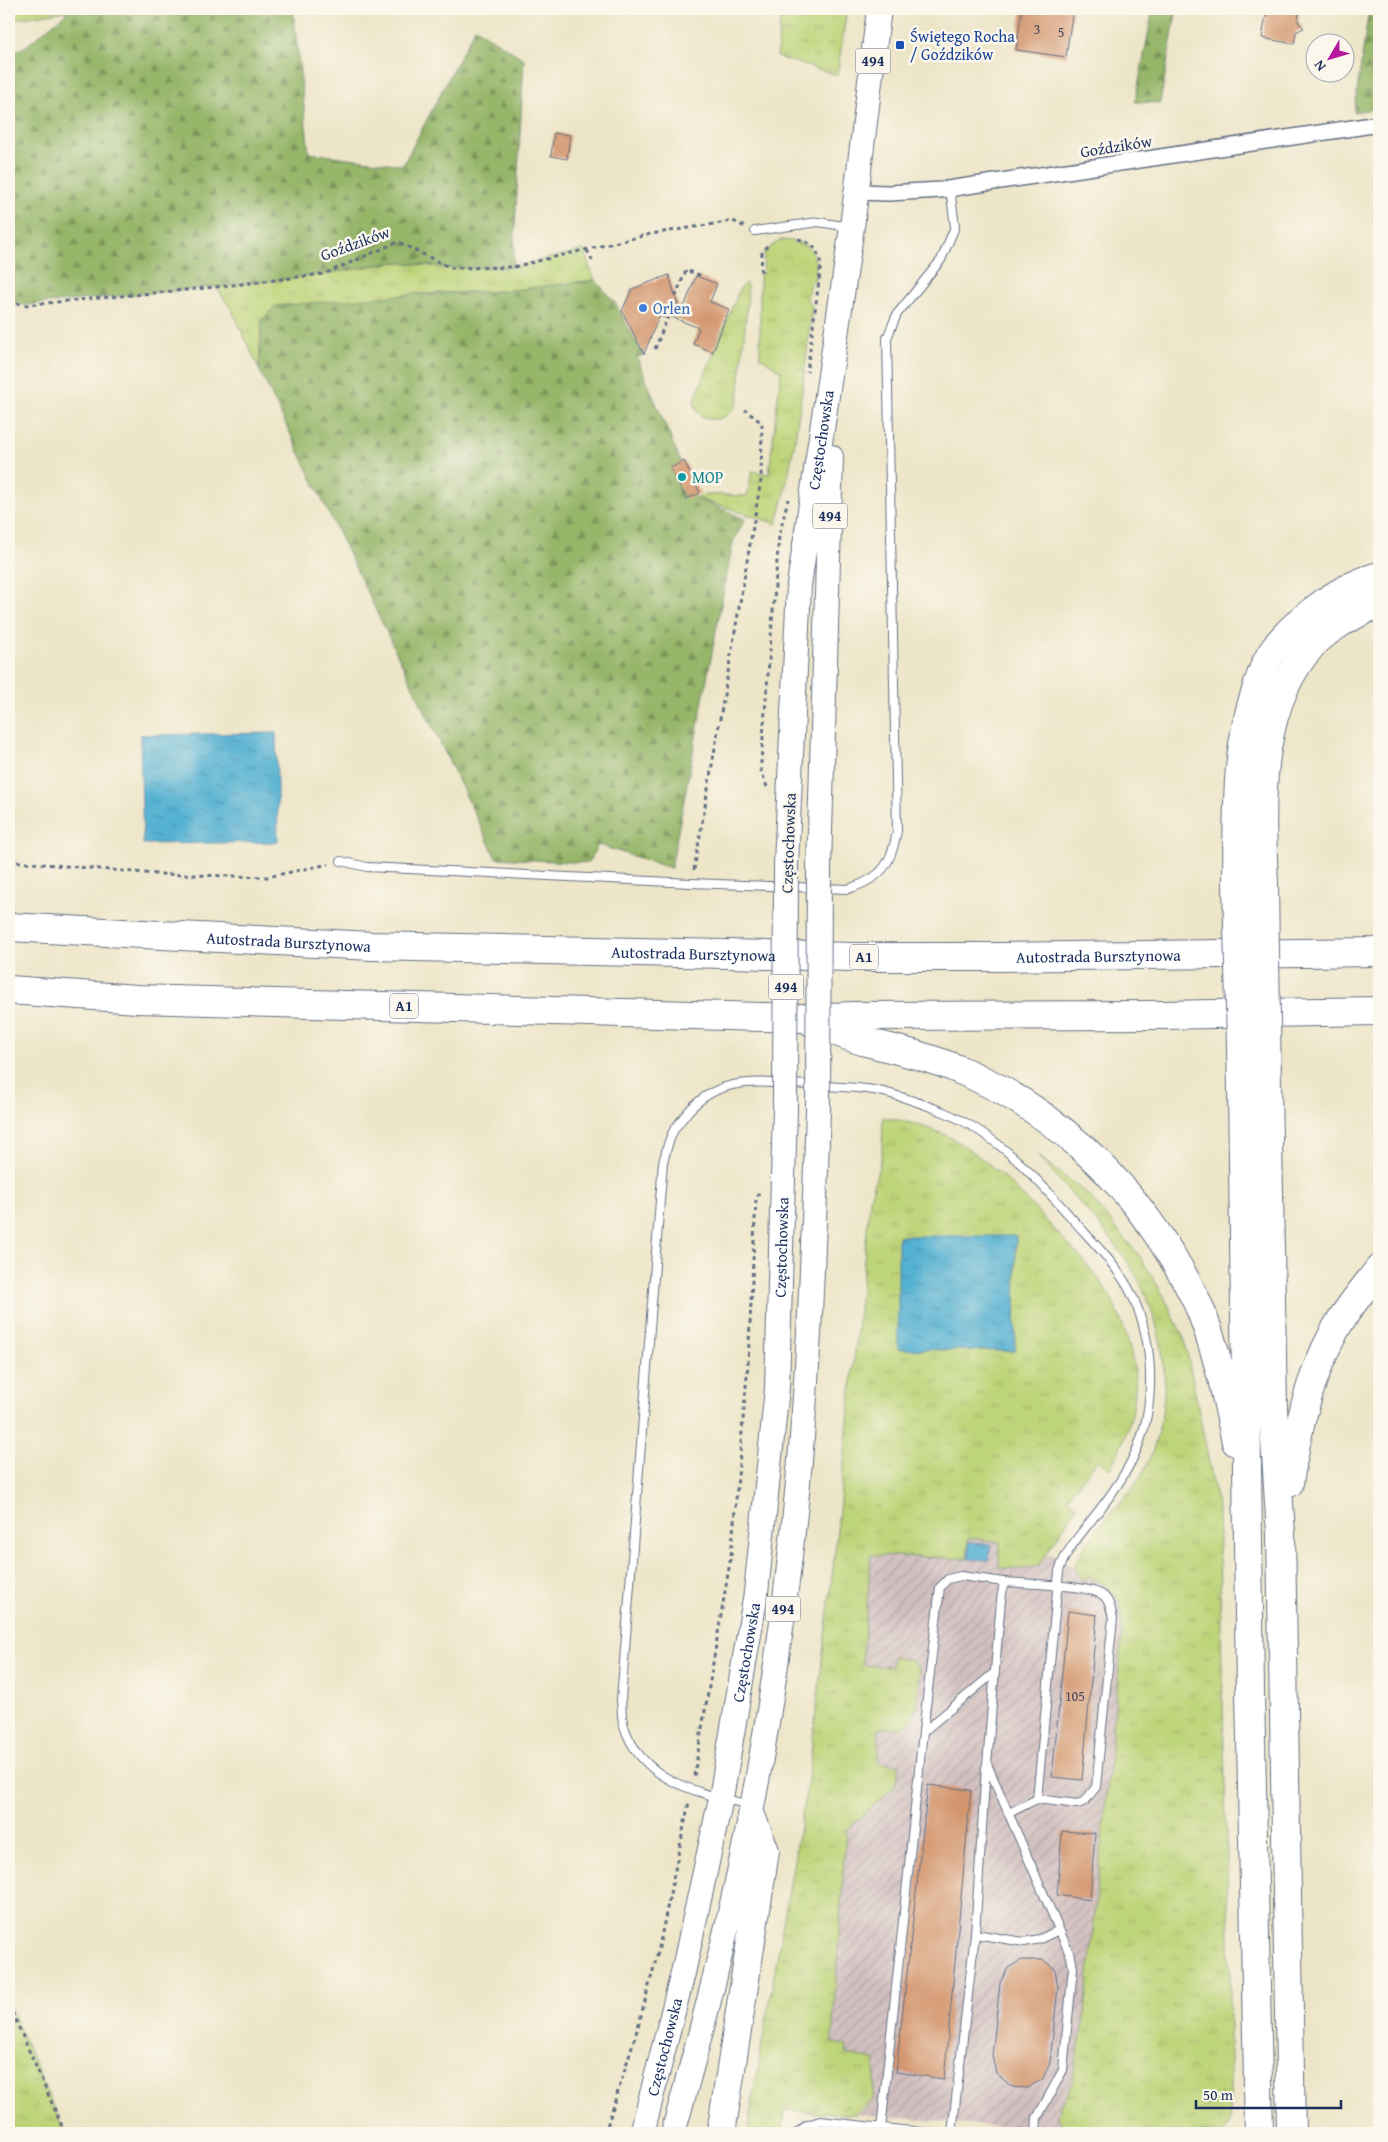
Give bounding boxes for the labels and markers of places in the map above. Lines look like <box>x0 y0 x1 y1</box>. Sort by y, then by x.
place label: Świętego Rocha / Goździków <box>910 24 1015 66</box>
marker: Świętego Rocha / Goździków <box>894 39 906 51</box>
place label: Orlen <box>653 296 690 320</box>
marker: Orlen <box>637 302 649 314</box>
place label: MOP <box>692 465 723 489</box>
marker: MOP <box>676 471 688 483</box>

